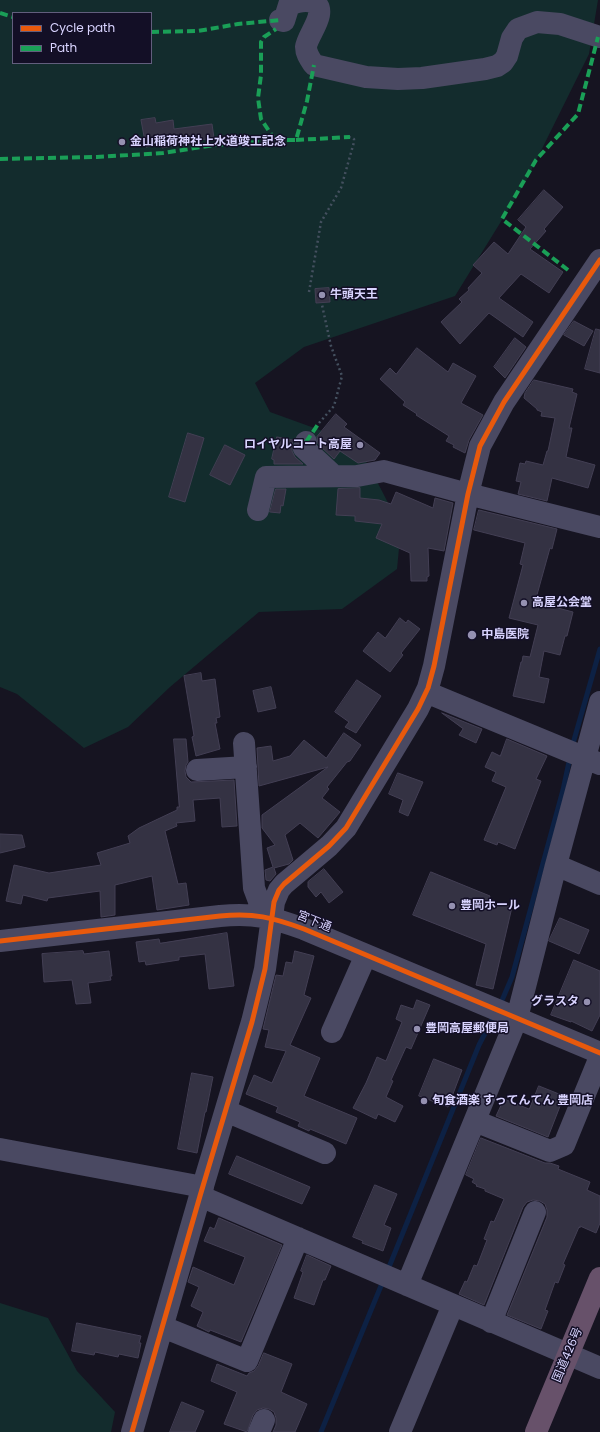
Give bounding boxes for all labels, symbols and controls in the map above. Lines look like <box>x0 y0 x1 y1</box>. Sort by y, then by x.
legend <box>12 12 152 64</box>
text: Cycle path <box>50 19 115 36</box>
text: Path <box>50 39 77 56</box>
place label: 金山稲荷神社上水道竣工記念 <box>130 135 286 149</box>
marker: 金山稲荷神社上水道竣工記念 <box>117 137 127 147</box>
place label: 牛頭天王 <box>330 288 378 302</box>
marker: 牛頭天王 <box>317 290 327 300</box>
place label: ロイヤルコート高屋 <box>244 438 352 452</box>
marker: ロイヤルコート高屋 <box>355 440 365 450</box>
place label: 高屋公会堂 <box>532 596 592 610</box>
marker: 高屋公会堂 <box>519 598 529 608</box>
place label: 中島医院 <box>481 628 529 642</box>
marker: 中島医院 <box>466 629 478 641</box>
place label: 豊岡ホール <box>460 899 520 913</box>
marker: 豊岡ホール <box>447 901 457 911</box>
street label: 宮下通 <box>295 909 333 935</box>
place label: グラスタ <box>531 995 579 1009</box>
marker: グラスタ <box>582 997 592 1007</box>
place label: 豊岡高屋郵便局 <box>425 1022 509 1036</box>
marker: 豊岡高屋郵便局 <box>412 1024 422 1034</box>
place label: 旬食酒楽 すってんてん 豊岡店 <box>432 1094 593 1108</box>
marker: 旬食酒楽 すってんてん 豊岡店 <box>419 1096 429 1106</box>
street label: 国道426号 <box>550 1325 586 1385</box>

